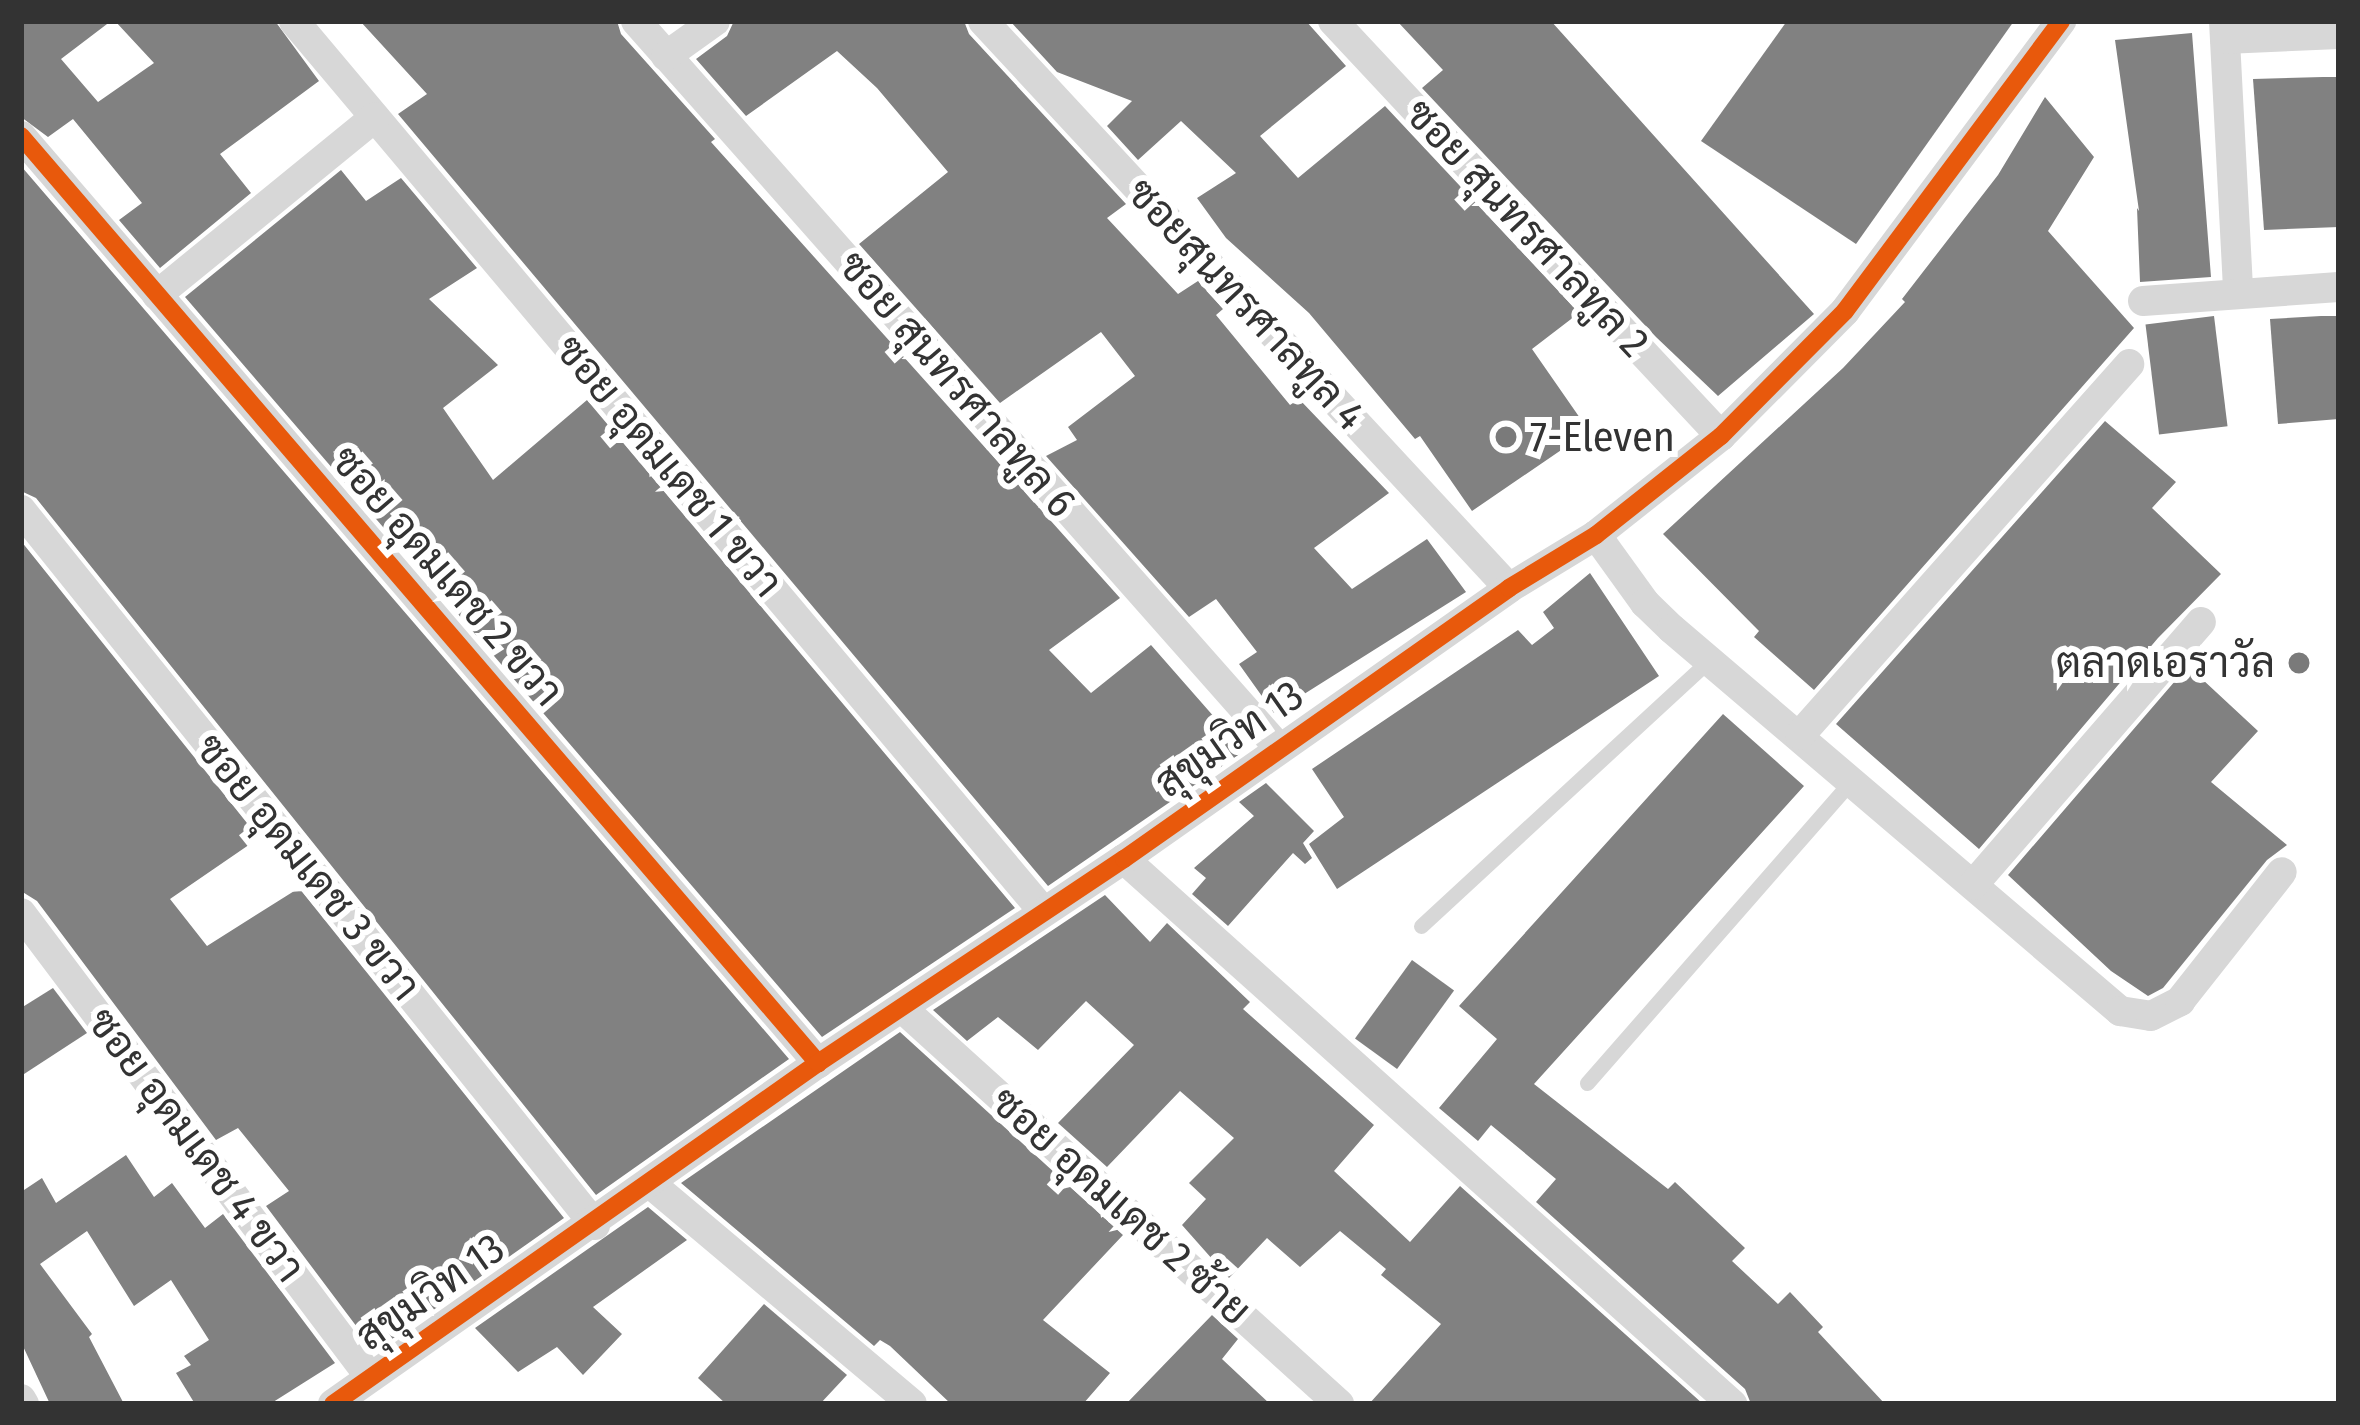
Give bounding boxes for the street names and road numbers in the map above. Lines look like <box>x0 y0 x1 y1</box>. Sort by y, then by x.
street label: ซอย สุนทรศาลทูล 2 <box>1395 89 1659 367</box>
street label: ซอยสุนทรศาลทูล 4 <box>1116 168 1376 440</box>
street label: ซอย สุนทรศาลทูล 6 <box>828 241 1086 527</box>
street label: ซอย อุดมเดช 1 ขวา <box>545 325 793 607</box>
street label: ซอย อุดมเดช 2 ขวา <box>320 436 574 716</box>
street label: สุขุมวิท 13 <box>1145 670 1313 808</box>
street label: ซอย อุดมเดช 3 ขวา <box>185 723 431 1011</box>
street label: ซอย อุดมเดช 4 ขวา <box>77 998 315 1292</box>
street label: ซอย อุดมเดช 2 ซ้าย <box>981 1076 1261 1336</box>
street label: สุขุมวิท 13 <box>346 1223 514 1361</box>

